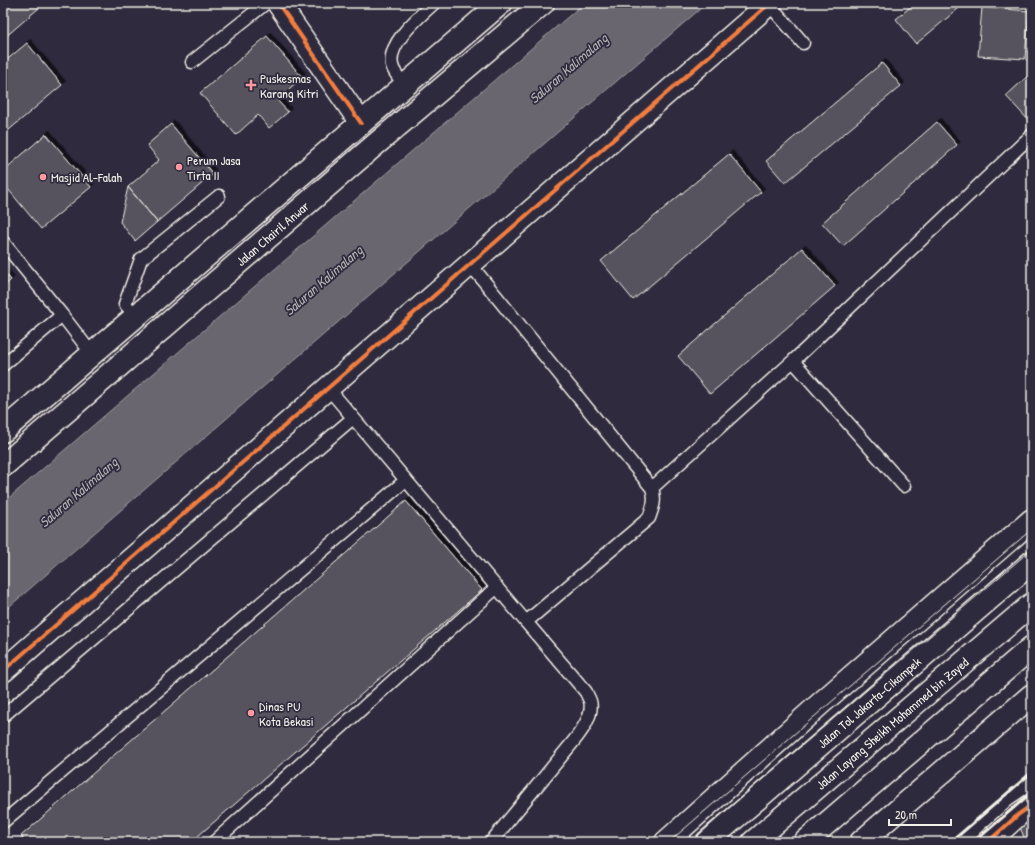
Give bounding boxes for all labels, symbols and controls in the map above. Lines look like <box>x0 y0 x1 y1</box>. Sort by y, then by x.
water label: Saluran Kalimalang <box>525 28 612 108</box>
place label: Puskesmas Karang Kitri <box>260 69 319 102</box>
marker: Puskesmas Karang Kitri <box>245 79 257 91</box>
place label: Perum Jasa Tirta II <box>187 151 240 184</box>
marker: Perum Jasa Tirta II <box>174 162 184 172</box>
place label: Masjid Al-Falah <box>51 168 122 186</box>
marker: Masjid Al-Falah <box>38 172 48 182</box>
street label: Jalan Chairil Anwar <box>232 197 313 270</box>
water label: Saluran Kalimalang <box>280 240 367 320</box>
water label: Saluran Kalimalang <box>35 452 122 532</box>
street label: Jalan Tol Jakarta–Cikampek <box>814 652 925 752</box>
street label: Jalan Layang Sheikh Mohammed bin Zayed <box>812 653 972 793</box>
place label: Dinas PU Kota Bekasi <box>259 697 314 730</box>
marker: Dinas PU Kota Bekasi <box>246 708 256 718</box>
scale bar <box>889 801 951 827</box>
text: 20 m <box>895 806 917 823</box>

